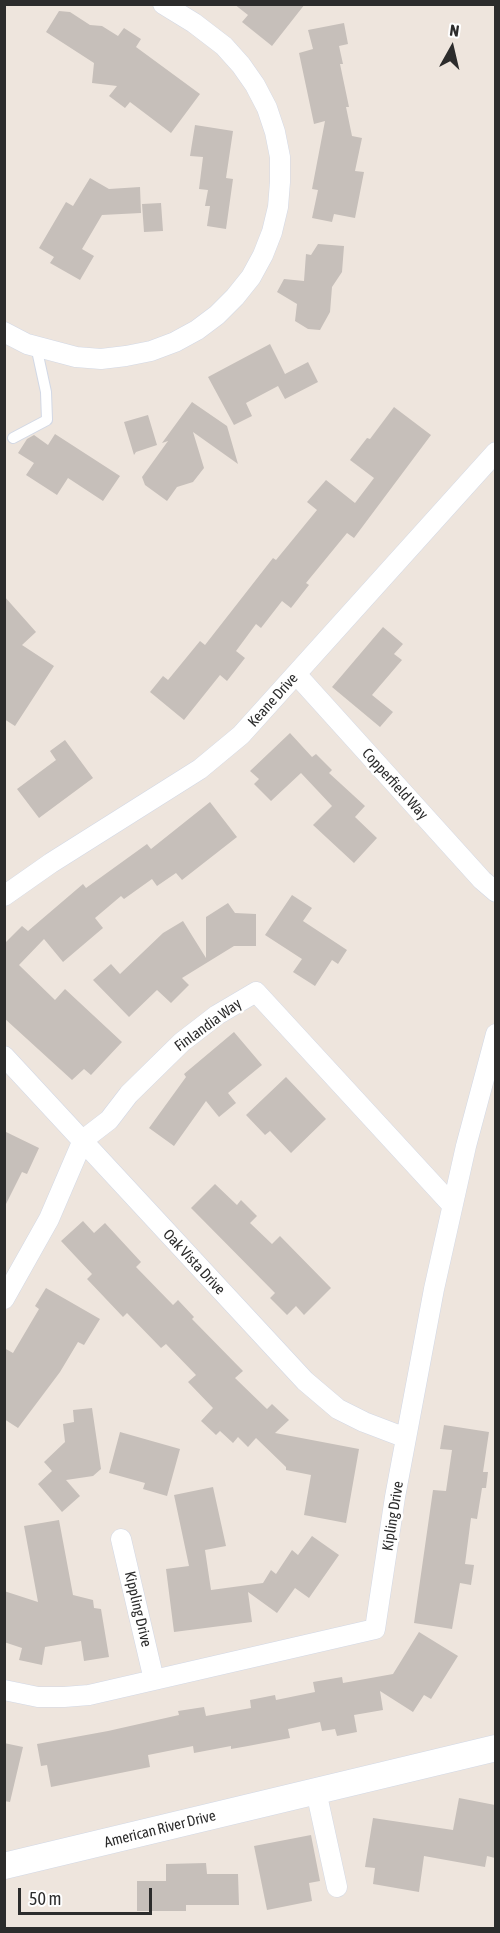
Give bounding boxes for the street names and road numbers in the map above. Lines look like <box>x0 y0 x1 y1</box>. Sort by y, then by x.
street label: Keane Drive <box>244 669 302 731</box>
street label: Copperfield Way <box>358 745 432 823</box>
street label: Finlandia Way <box>171 995 245 1055</box>
street label: Oak Vista Drive <box>159 1226 229 1298</box>
street label: Kipling Drive <box>379 1480 407 1552</box>
street label: Kippling Drive <box>121 1569 155 1649</box>
street label: American River Drive <box>102 1806 218 1852</box>

